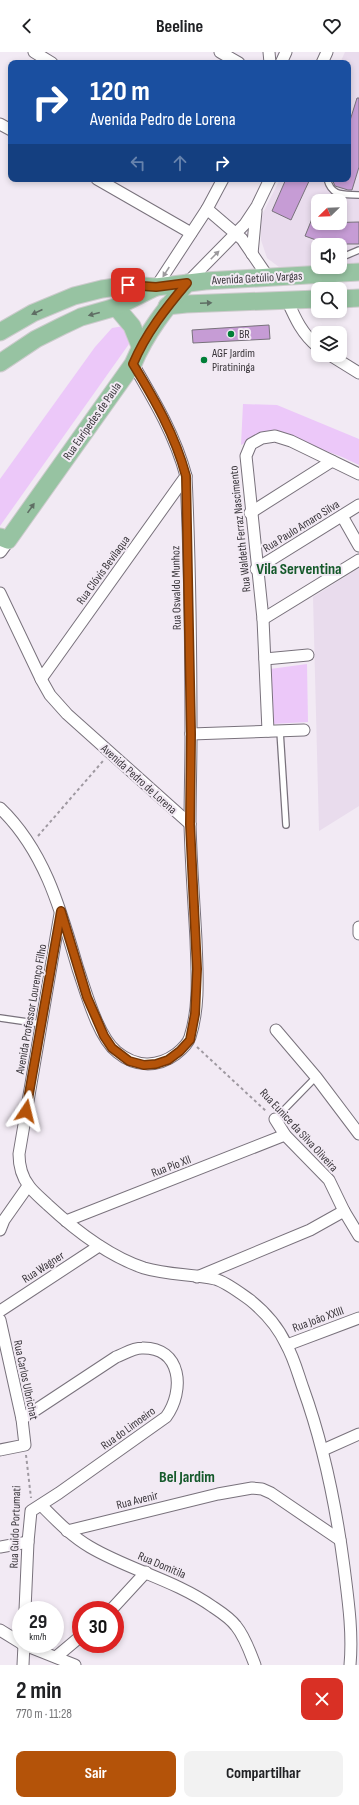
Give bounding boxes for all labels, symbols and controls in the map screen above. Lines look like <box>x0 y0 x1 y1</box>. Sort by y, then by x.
icon: back <box>16 15 38 37</box>
icon: heart <box>321 15 343 37</box>
text: Beeline <box>156 16 203 37</box>
text: 120 m <box>90 75 150 108</box>
icon: right <box>24 76 76 128</box>
text: Avenida Pedro de Lorena <box>90 109 236 130</box>
icon: left <box>127 152 149 174</box>
icon: ahead <box>169 152 191 174</box>
icon: right <box>211 152 233 174</box>
north arrow <box>311 194 347 230</box>
map controls <box>311 194 347 362</box>
button: sound <box>311 238 347 274</box>
one-way arrow <box>210 250 220 260</box>
one-way arrow <box>162 267 170 277</box>
pin <box>111 268 145 302</box>
street label: Avenida Getúlio Vargas <box>210 269 303 288</box>
icon: arrive <box>117 274 139 296</box>
button: search <box>311 282 347 318</box>
one-way arrow <box>200 300 212 307</box>
one-way arrow <box>32 309 43 315</box>
one-way arrow <box>88 311 101 317</box>
button: layers <box>311 326 347 362</box>
place label: BR <box>239 327 250 342</box>
marker: BR <box>226 329 236 339</box>
place label: AGF Jardim Piratininga <box>211 346 255 375</box>
marker: AGF Jardim Piratininga <box>199 355 209 365</box>
street label: Rua Eurípedes de Paula <box>60 379 125 463</box>
street label: Rua Waldeth Ferraz Nascimento <box>226 465 255 593</box>
street label: Rua Paulo Amaro Silva <box>260 497 343 556</box>
one-way arrow <box>27 503 35 513</box>
street label: Rua Clóvis Bevilaqua <box>73 533 134 608</box>
street label: Rua Oswaldo Munhoz <box>168 545 185 630</box>
district label: Vila Serventina <box>256 560 342 579</box>
street label: Avenida Pedro de Lorena <box>97 741 180 818</box>
street label: Avenida Professor Lourenço Filho <box>12 943 50 1076</box>
street label: Rua Eunice da Silva Oliveira <box>256 1086 341 1175</box>
position arrow <box>5 1090 47 1132</box>
street label: Rua Pio XII <box>149 1152 193 1181</box>
street label: Rua Wagner <box>19 1248 68 1287</box>
street label: Rua João XXIII <box>290 1303 346 1336</box>
street label: Rua Carlos Ulbrichat <box>10 1339 41 1422</box>
street label: Rua do Limoeiro <box>98 1404 158 1453</box>
district label: Bel Jardim <box>159 1468 215 1487</box>
street label: Rua Guido Portumati <box>7 1485 24 1569</box>
street label: Rua Avenir <box>115 1488 160 1513</box>
street label: Rua Domitila <box>136 1549 188 1582</box>
speed limit sign: 30 <box>72 1601 124 1653</box>
text: 29 <box>29 1610 47 1634</box>
text: km/h <box>29 1631 47 1643</box>
text: 2 min <box>16 1676 62 1705</box>
button: close <box>301 1678 343 1720</box>
text: 770 m · 11:28 <box>16 1706 72 1722</box>
button: Sair <box>16 1751 176 1797</box>
button: Compartilhar <box>184 1751 343 1797</box>

